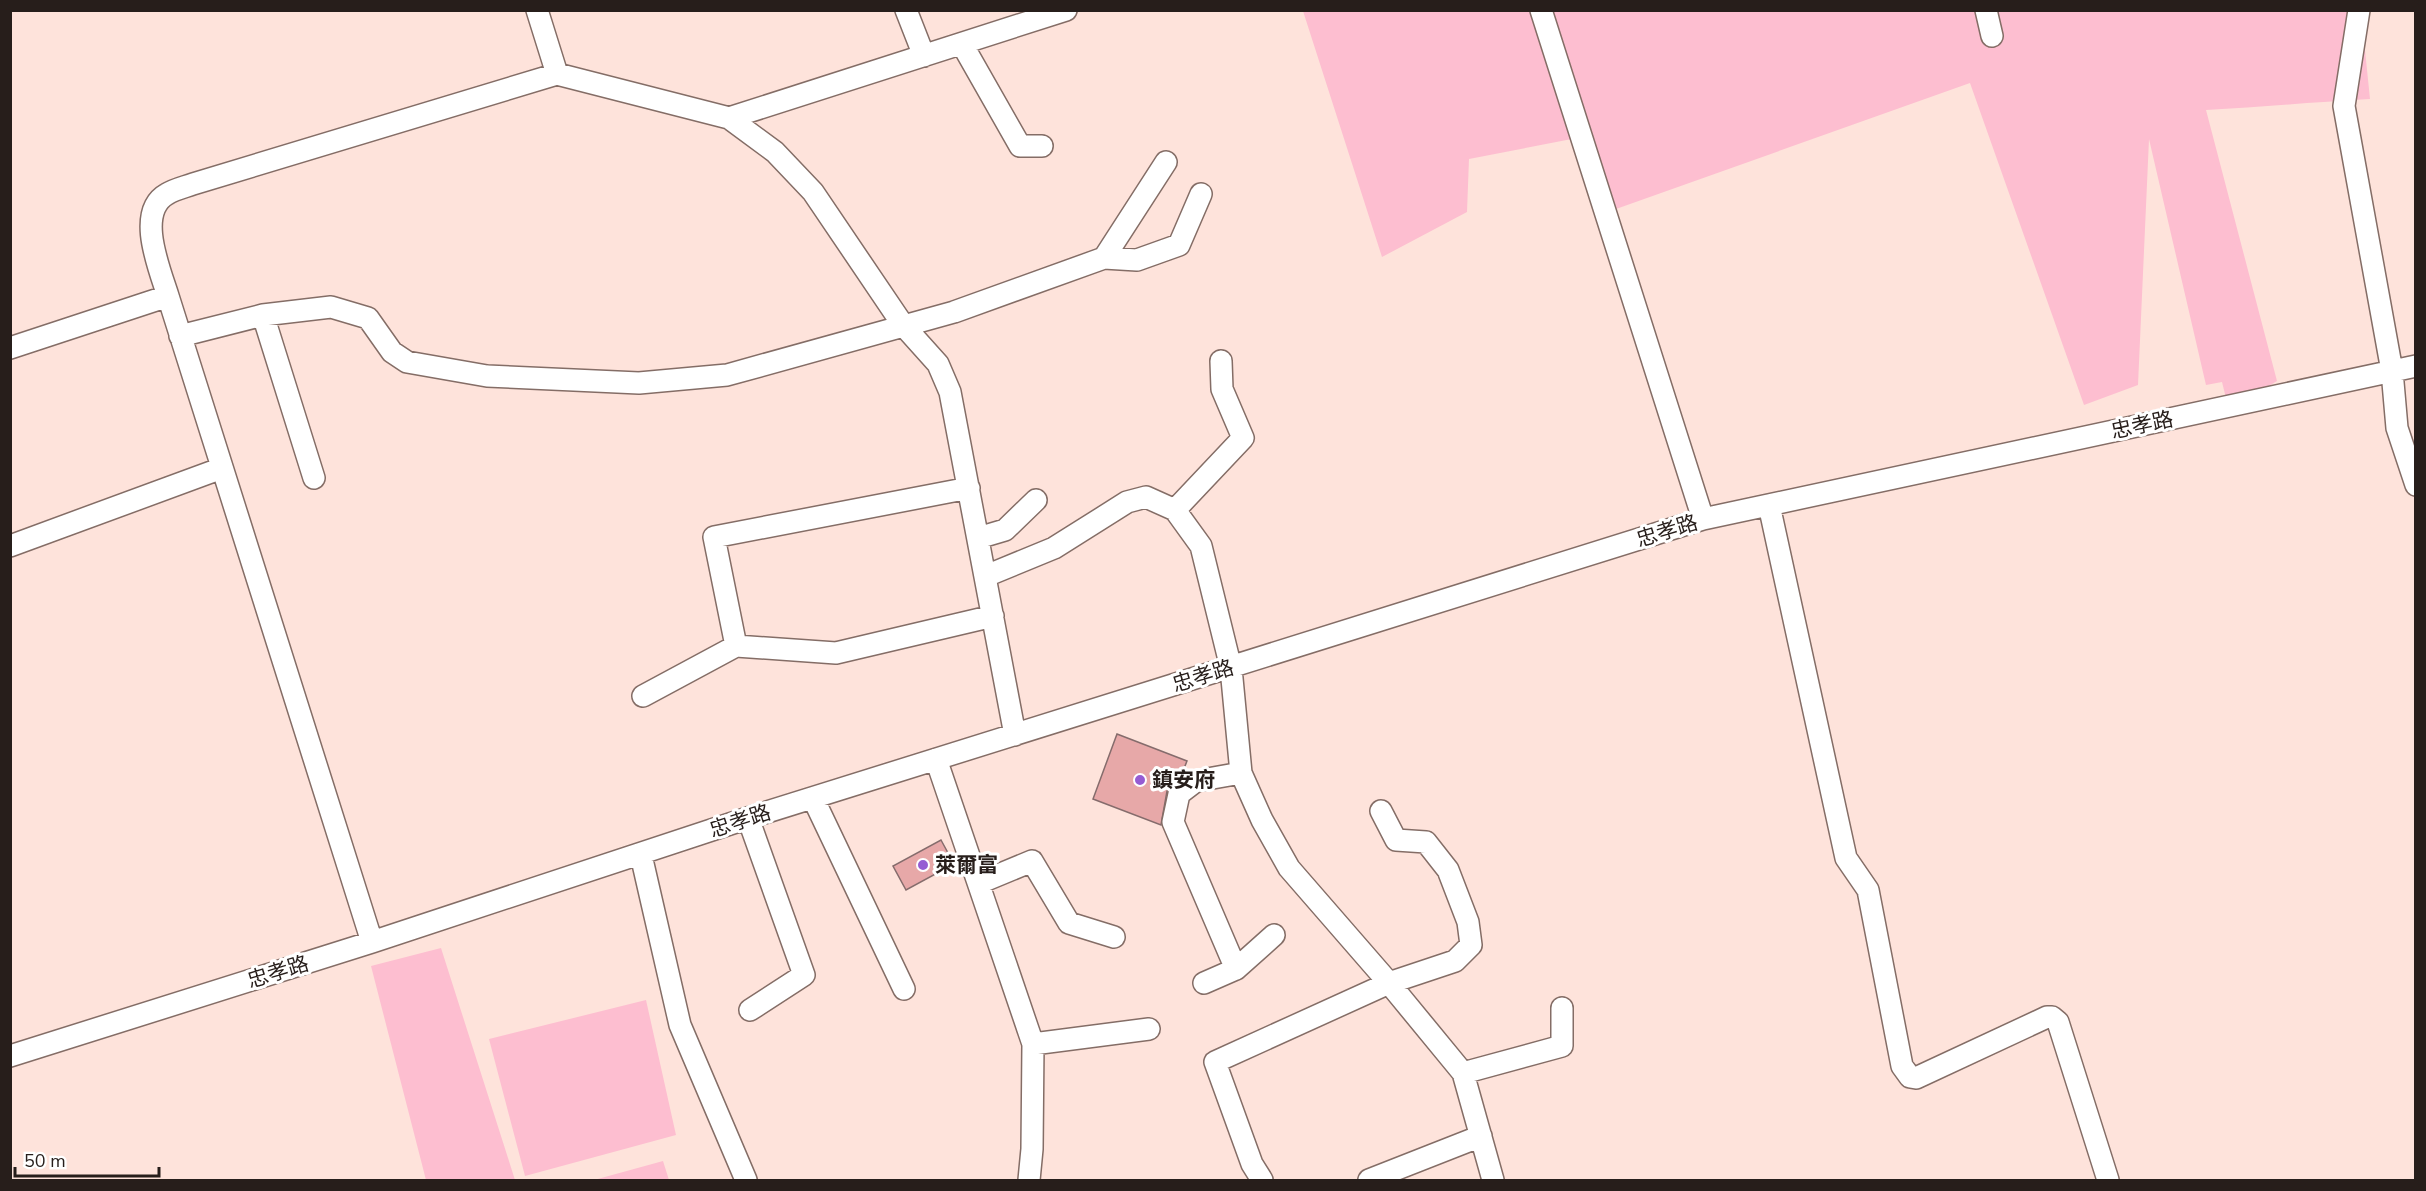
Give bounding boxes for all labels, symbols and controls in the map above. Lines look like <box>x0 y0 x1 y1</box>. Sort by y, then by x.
street label: 忠孝路 <box>2108 405 2176 445</box>
street label: 忠孝路 <box>1633 508 1701 554</box>
street label: 忠孝路 <box>1169 653 1237 699</box>
place label: 鎮安府 <box>1152 766 1215 794</box>
marker: 鎮安府 <box>1133 773 1147 787</box>
street label: 忠孝路 <box>706 798 774 844</box>
place label: 萊爾富 <box>935 851 998 879</box>
marker: 萊爾富 <box>916 858 930 872</box>
street label: 忠孝路 <box>244 949 312 995</box>
scale bar <box>15 1140 159 1178</box>
text: 50 m <box>24 1149 66 1173</box>

